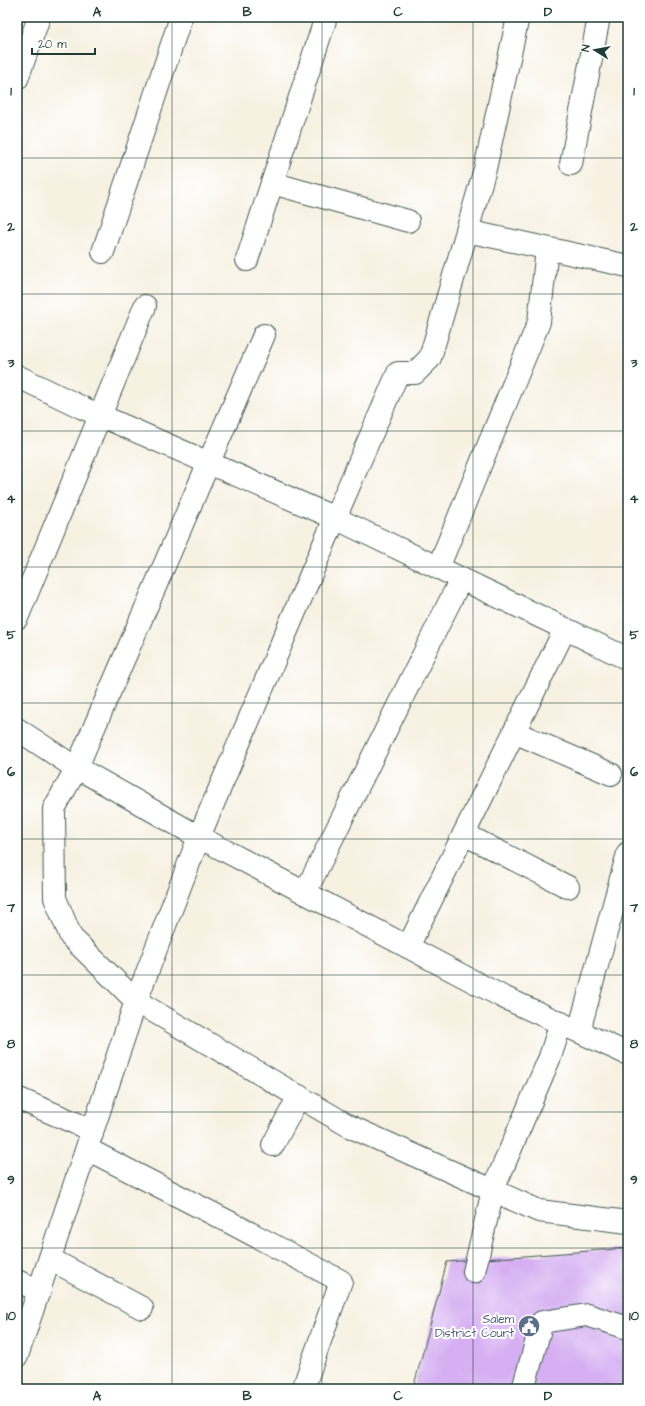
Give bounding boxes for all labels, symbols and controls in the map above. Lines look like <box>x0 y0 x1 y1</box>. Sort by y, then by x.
text: A <box>93 3 102 21</box>
text: B <box>242 3 252 21</box>
text: C <box>393 3 403 21</box>
text: D <box>544 3 553 21</box>
scale bar <box>32 30 95 56</box>
north arrow <box>575 30 615 70</box>
text: 20 m <box>38 36 67 53</box>
text: N <box>578 43 594 53</box>
text: 1 <box>10 82 12 100</box>
text: 1 <box>633 82 635 100</box>
text: 2 <box>6 218 15 236</box>
text: 2 <box>629 218 638 236</box>
text: 3 <box>7 354 15 372</box>
text: 3 <box>630 354 638 372</box>
text: 4 <box>7 490 16 508</box>
text: 4 <box>630 490 639 508</box>
text: 5 <box>6 626 16 644</box>
text: 5 <box>629 626 639 644</box>
text: 6 <box>7 763 16 781</box>
text: 6 <box>630 763 639 781</box>
text: 7 <box>6 899 16 917</box>
text: 7 <box>629 899 639 917</box>
text: 8 <box>7 1035 16 1053</box>
text: 8 <box>630 1035 639 1053</box>
text: 9 <box>7 1171 15 1189</box>
text: 9 <box>630 1171 638 1189</box>
text: 10 <box>6 1307 17 1325</box>
text: 10 <box>629 1307 640 1325</box>
place label: Salem District Court <box>435 1311 515 1342</box>
public building icon: Salem District Court <box>516 1313 542 1339</box>
text: A <box>93 1387 102 1405</box>
text: B <box>242 1387 252 1405</box>
text: C <box>393 1387 403 1405</box>
text: D <box>544 1387 553 1405</box>

